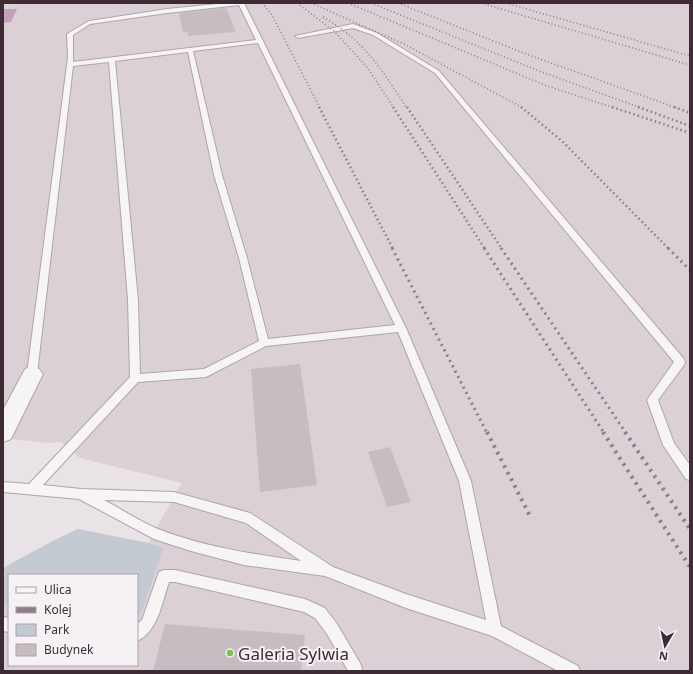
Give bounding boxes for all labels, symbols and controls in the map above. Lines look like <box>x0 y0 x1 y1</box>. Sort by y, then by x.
legend <box>8 574 138 666</box>
text: Ulica <box>44 581 71 598</box>
text: Kolej <box>44 601 72 618</box>
text: Park <box>44 621 70 638</box>
north arrow <box>645 626 685 666</box>
text: Budynek <box>44 641 94 658</box>
place label: Galeria Sylwia <box>238 642 349 665</box>
marker: Galeria Sylwia <box>225 648 235 658</box>
text: N <box>658 648 669 664</box>

